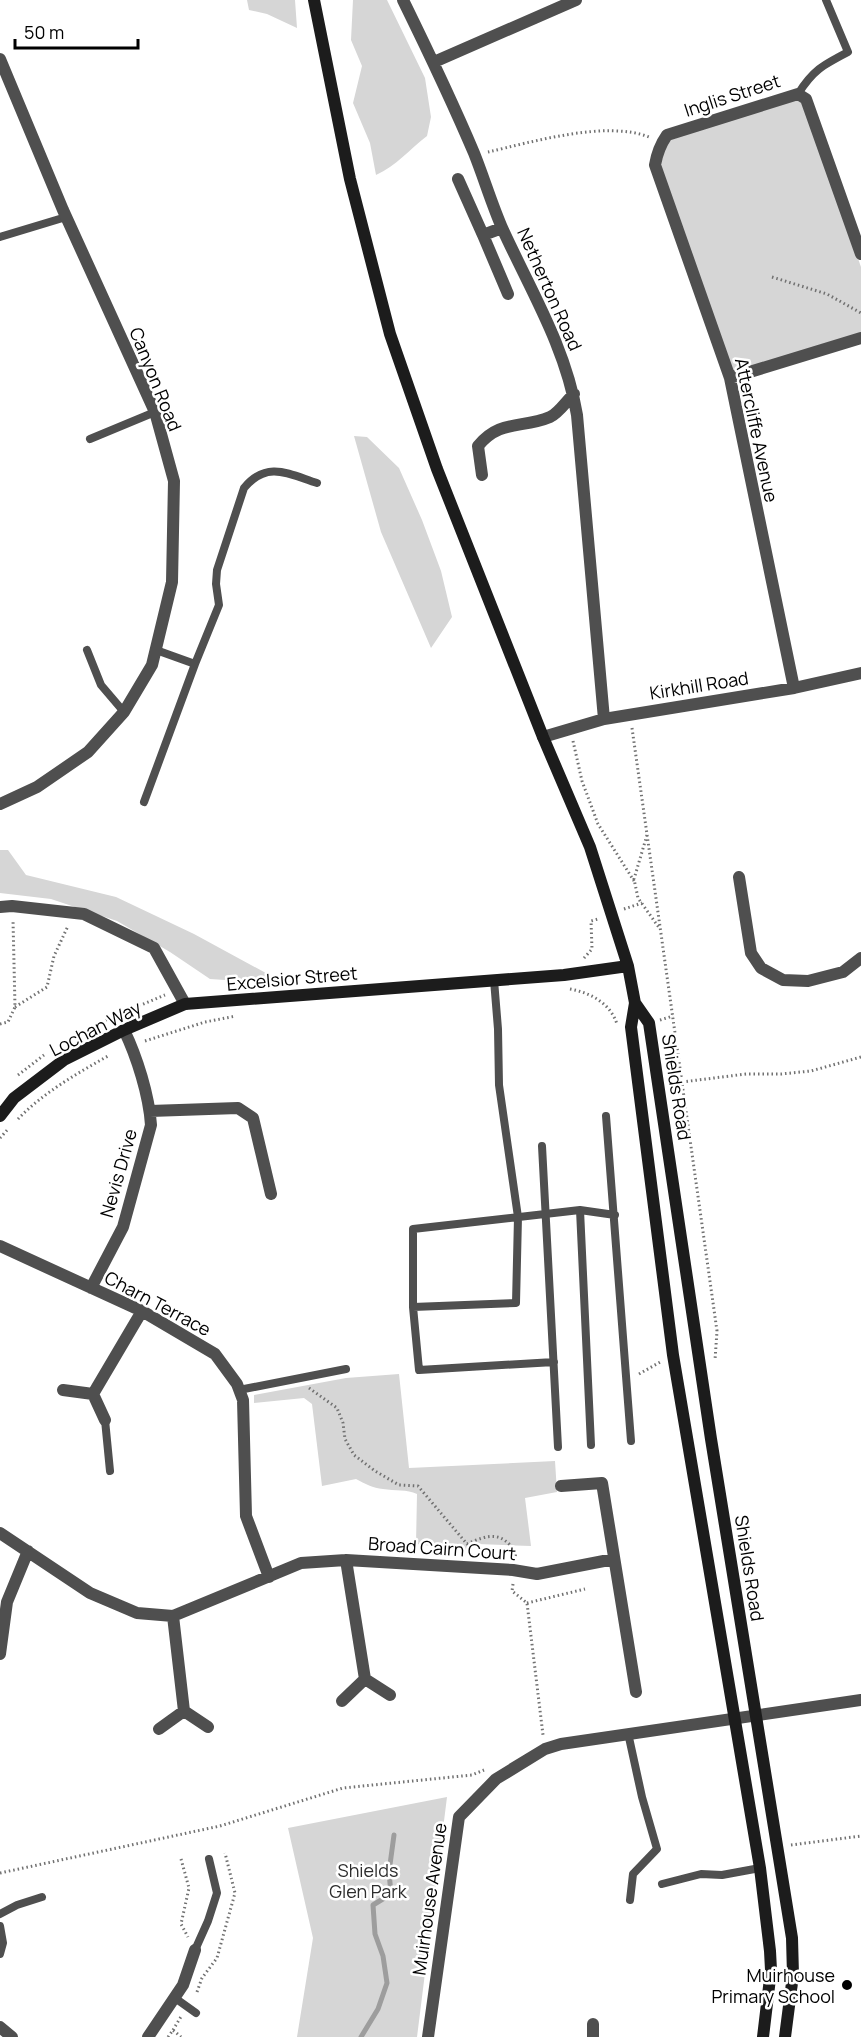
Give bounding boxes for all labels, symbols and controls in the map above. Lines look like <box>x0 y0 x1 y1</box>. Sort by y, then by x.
scale bar <box>15 12 138 50</box>
text: 50 m <box>24 20 64 44</box>
street label: Inglis Street <box>681 68 783 122</box>
street label: Netherton Road <box>512 224 588 354</box>
street label: Canyon Road <box>124 324 188 434</box>
street label: Attercliffe Avenue <box>730 356 784 504</box>
street label: Kirkhill Road <box>648 665 750 705</box>
street label: Excelsior Street <box>226 960 358 996</box>
street label: Lochan Way <box>45 994 145 1061</box>
street label: Shields Road <box>657 1032 697 1142</box>
street label: Nevis Drive <box>94 1126 142 1220</box>
street label: Charn Terrace <box>101 1265 215 1341</box>
street label: Shields Road <box>730 1513 770 1623</box>
street label: Broad Cairn Court <box>367 1531 517 1565</box>
street label: Muirhouse Avenue <box>406 1821 452 1977</box>
park label: Shields Glen Park <box>329 1858 408 1903</box>
place label: Muirhouse Primary School <box>711 1963 835 2008</box>
marker: Muirhouse Primary School <box>840 1978 854 1992</box>

